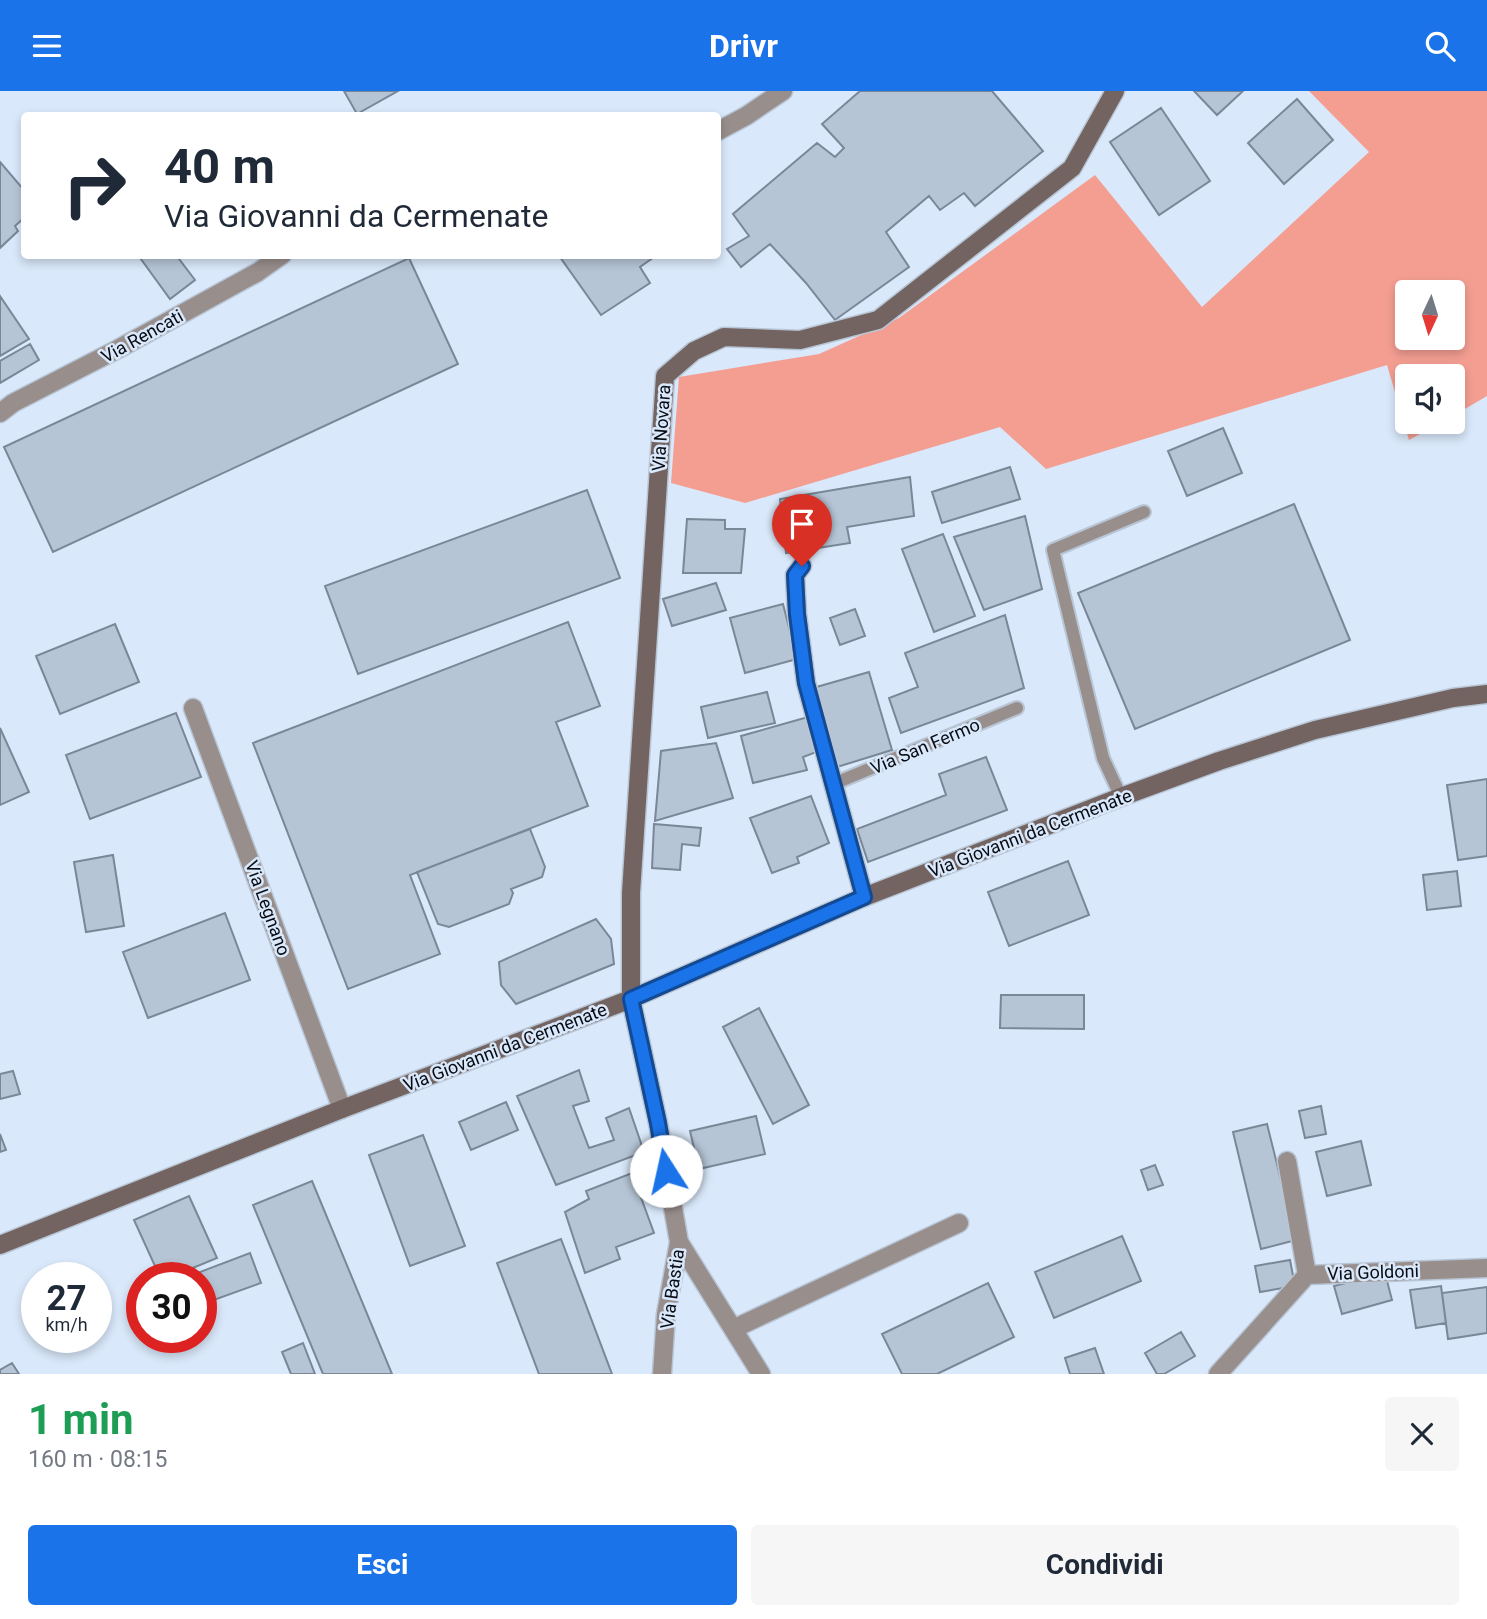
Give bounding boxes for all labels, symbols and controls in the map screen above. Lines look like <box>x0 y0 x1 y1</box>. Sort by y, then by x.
icon: menu <box>28 27 66 65</box>
text: Drivr <box>709 27 778 65</box>
icon: search <box>1421 27 1459 65</box>
text: 40 m <box>164 138 275 195</box>
icon: right <box>49 140 140 231</box>
text: Via Giovanni da Cermenate <box>164 197 548 235</box>
north arrow <box>1395 280 1465 350</box>
map controls <box>1395 280 1465 434</box>
street label: Via Rencati <box>97 305 187 367</box>
button: sound <box>1395 364 1465 434</box>
street label: Via Novara <box>647 384 675 472</box>
pin <box>772 494 832 566</box>
icon: arrive <box>783 505 821 543</box>
street label: Via San Fermo <box>867 714 983 778</box>
street label: Via Giovanni da Cermenate <box>925 784 1135 882</box>
street label: Via Legnano <box>241 858 295 958</box>
street label: Via Giovanni da Cermenate <box>400 998 610 1096</box>
position arrow <box>629 1134 703 1208</box>
street label: Via Bastia <box>656 1248 688 1330</box>
street label: Via Goldoni <box>1327 1260 1419 1284</box>
speed limit sign: 30 <box>126 1262 217 1353</box>
text: 27 <box>46 1278 87 1319</box>
text: km/h <box>45 1314 88 1335</box>
text: 1 min <box>28 1395 134 1444</box>
button: close <box>1385 1397 1459 1471</box>
text: 160 m · 08:15 <box>28 1446 167 1473</box>
button: Esci <box>28 1525 737 1605</box>
button: Condividi <box>751 1525 1459 1605</box>

